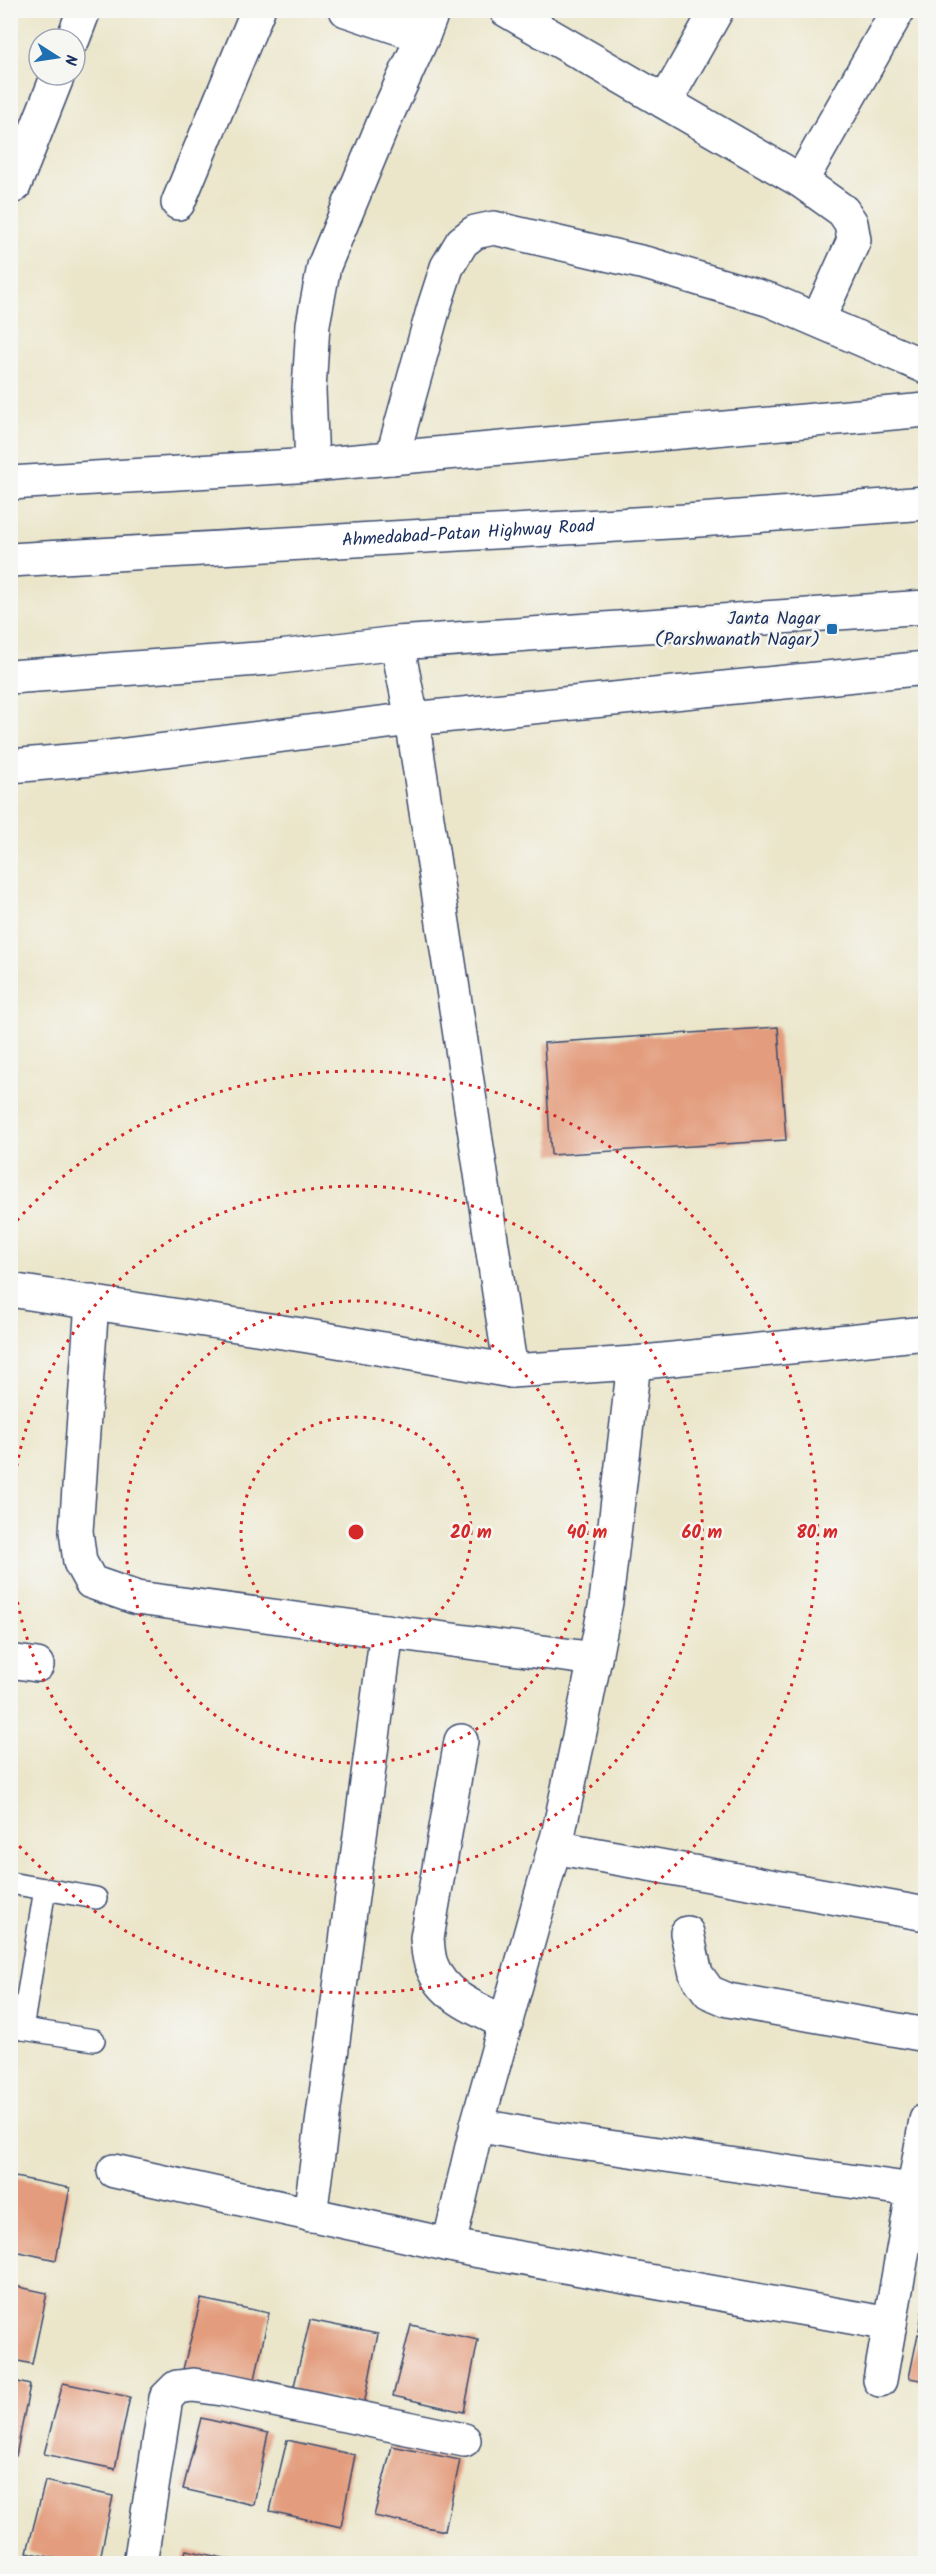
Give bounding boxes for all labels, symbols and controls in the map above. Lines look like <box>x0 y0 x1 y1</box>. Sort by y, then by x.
north arrow <box>27 27 87 87</box>
text: N <box>57 52 83 67</box>
street label: Ahmedabad-Patan Highway Road <box>341 512 596 555</box>
place label: Janta Nagar (Parshwanath Nagar) <box>655 605 821 655</box>
marker: Janta Nagar (Parshwanath Nagar) <box>825 622 839 636</box>
text: 20 m <box>450 1519 492 1548</box>
text: 40 m <box>567 1519 608 1548</box>
text: 60 m <box>682 1519 723 1548</box>
text: 80 m <box>796 1519 838 1548</box>
centre of rings <box>346 1522 366 1542</box>

